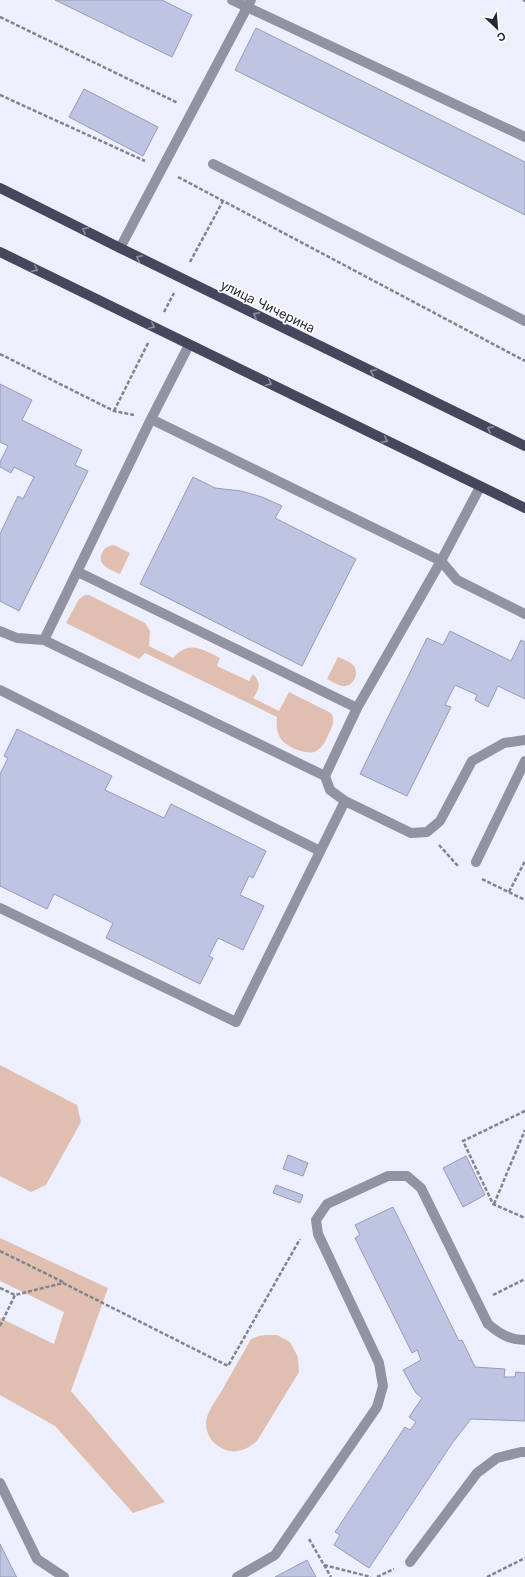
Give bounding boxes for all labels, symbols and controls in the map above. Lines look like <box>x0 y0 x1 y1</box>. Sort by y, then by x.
north arrow <box>477 8 517 48</box>
text: С <box>495 29 508 45</box>
one-way arrow <box>82 228 89 235</box>
one-way arrow <box>136 255 144 263</box>
one-way arrow <box>31 264 38 272</box>
street label: улица Чичерина <box>218 276 318 336</box>
one-way arrow <box>253 312 260 320</box>
one-way arrow <box>148 321 155 329</box>
one-way arrow <box>370 369 377 377</box>
one-way arrow <box>264 378 272 386</box>
one-way arrow <box>487 426 494 433</box>
one-way arrow <box>381 435 389 443</box>

